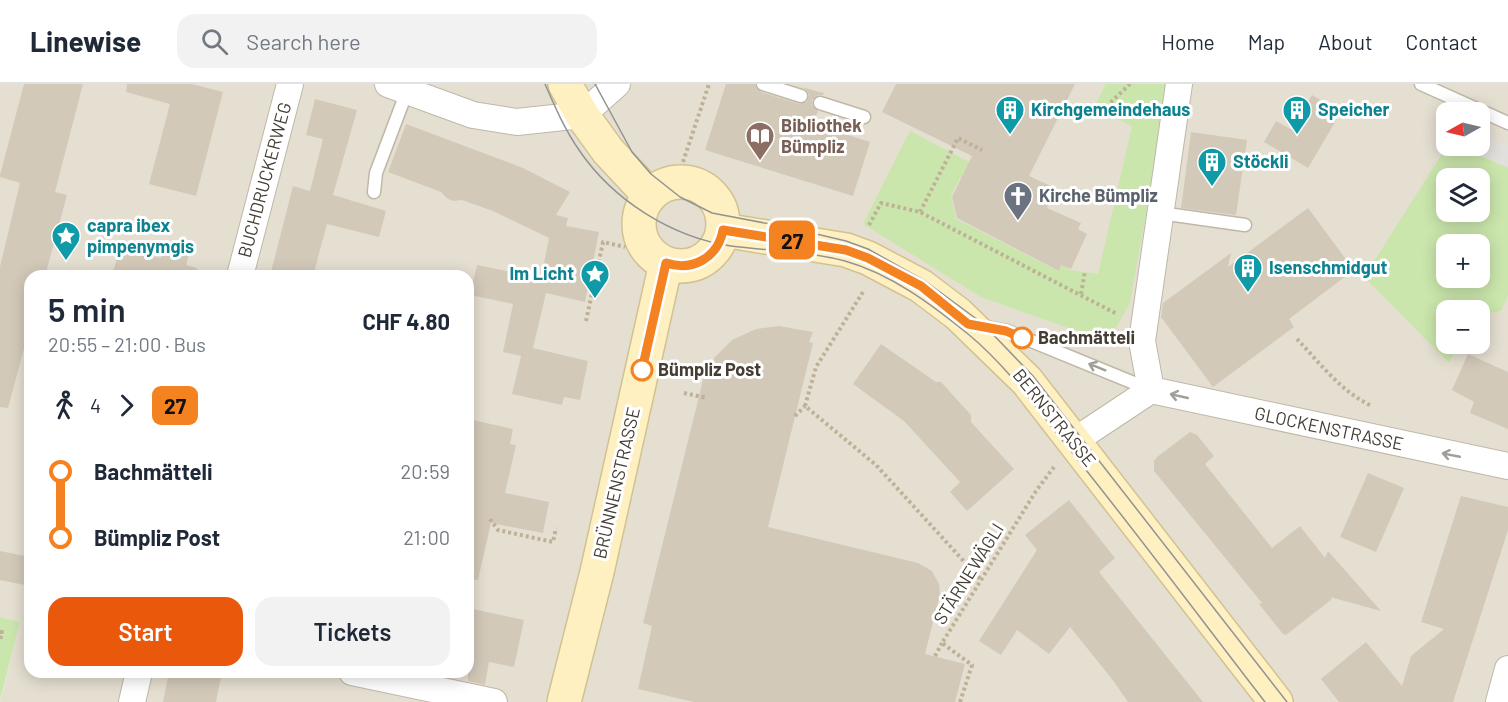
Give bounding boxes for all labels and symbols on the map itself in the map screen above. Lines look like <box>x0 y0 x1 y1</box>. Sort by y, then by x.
building icon: Kirchgemeindehaus <box>994 94 1026 136</box>
building icon: Speicher <box>1281 94 1313 136</box>
place label: Kirchgemeindehaus <box>1031 98 1190 120</box>
place label: Speicher <box>1318 98 1390 120</box>
street label: BUCHDRUCKERWEG <box>233 100 295 260</box>
north arrow <box>1436 102 1490 156</box>
place label: Bibliothek Bümpliz <box>781 114 862 157</box>
library icon: Bibliothek Bümpliz <box>744 120 776 162</box>
building icon: Stöckli <box>1196 146 1228 188</box>
place label: Stöckli <box>1233 150 1289 172</box>
church icon: Kirche Bümpliz <box>1002 180 1034 222</box>
place label: Kirche Bümpliz <box>1039 184 1158 206</box>
place label: capra ibex pimpenymgis <box>87 214 194 257</box>
place icon: capra ibex pimpenymgis <box>50 220 82 262</box>
line badge: 27 <box>765 220 819 260</box>
building icon: Isenschmidgut <box>1232 252 1264 294</box>
place label: Isenschmidgut <box>1269 256 1388 278</box>
place icon: Im Licht <box>579 258 611 300</box>
place label: Im Licht <box>509 262 574 284</box>
place label: Bachmätteli <box>1038 326 1135 348</box>
marker: Bachmätteli <box>1011 327 1033 349</box>
place label: Bümpliz Post <box>658 358 761 380</box>
marker: Bümpliz Post <box>631 359 653 381</box>
one-way arrow <box>1088 361 1106 372</box>
street label: BERNSTRASSE <box>1009 364 1101 471</box>
one-way arrow <box>1170 390 1189 401</box>
street label: GLOCKENSTRASSE <box>1253 401 1406 455</box>
street label: BRÜNNENSTRASSE <box>588 405 644 561</box>
one-way arrow <box>1441 449 1461 460</box>
street label: STÄRNEWÄGLI <box>928 519 1008 628</box>

